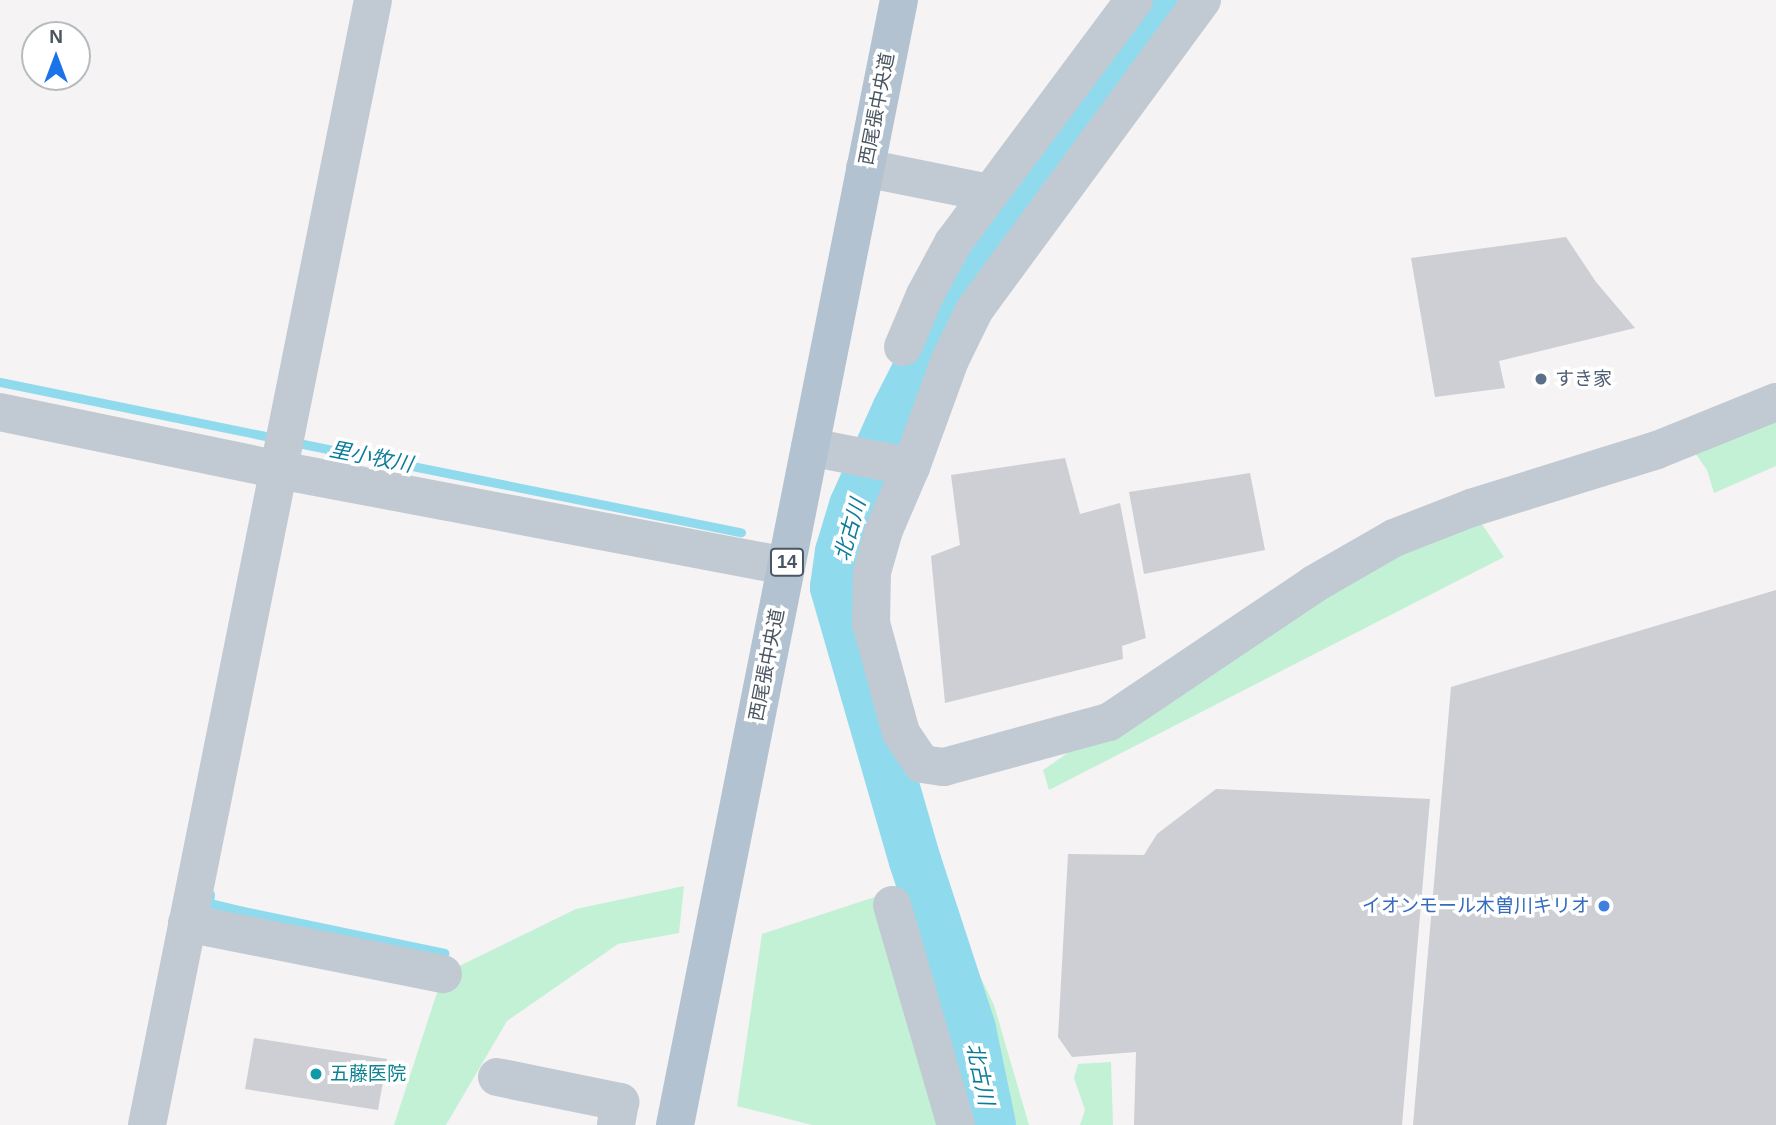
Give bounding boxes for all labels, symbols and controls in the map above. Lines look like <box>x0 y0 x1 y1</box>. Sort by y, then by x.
north arrow <box>21 21 91 91</box>
text: N <box>49 26 63 47</box>
street label: 西尾張中央道 <box>855 51 899 167</box>
place label: すき家 <box>1555 368 1612 390</box>
marker: すき家 <box>1533 371 1549 387</box>
water label: 里小牧川 <box>327 437 415 477</box>
water label: 北古川 <box>829 496 871 564</box>
road number: 14 <box>770 548 804 576</box>
street label: 西尾張中央道 <box>745 607 789 723</box>
place label: イオンモール木曽川キリオ <box>1362 895 1590 917</box>
marker: イオンモール木曽川キリオ <box>1596 898 1612 914</box>
water label: 北古川 <box>961 1041 999 1107</box>
place label: 五藤医院 <box>330 1063 406 1085</box>
marker: 五藤医院 <box>308 1066 324 1082</box>

